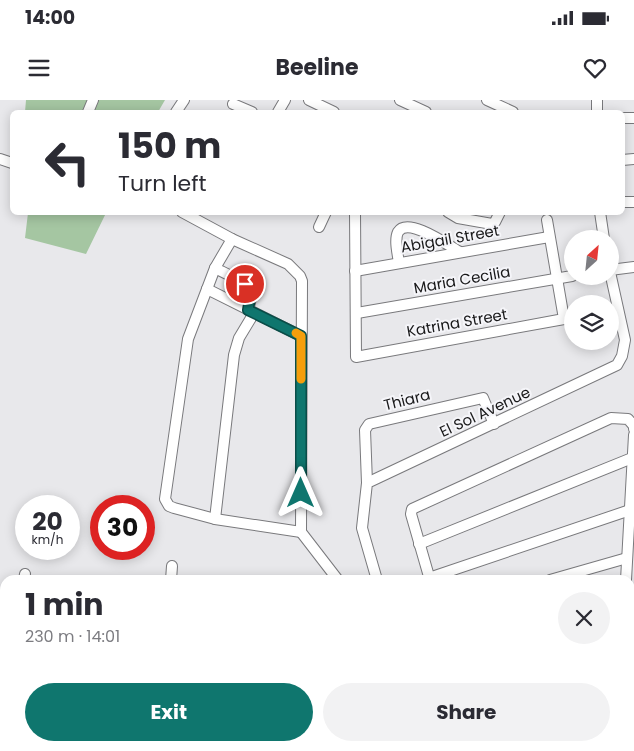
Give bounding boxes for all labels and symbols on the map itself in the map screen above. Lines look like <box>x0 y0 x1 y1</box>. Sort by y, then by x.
street label: Abigail Street <box>399 220 501 257</box>
north arrow <box>564 230 619 285</box>
street label: Maria Cecilia <box>412 261 512 298</box>
pin <box>224 263 266 305</box>
street label: Katrina Street <box>405 303 509 342</box>
street label: El Sol Avenue <box>436 381 534 442</box>
street label: Thiara <box>381 384 432 415</box>
position arrow <box>274 466 326 518</box>
speed limit sign: 30 <box>90 495 155 560</box>

